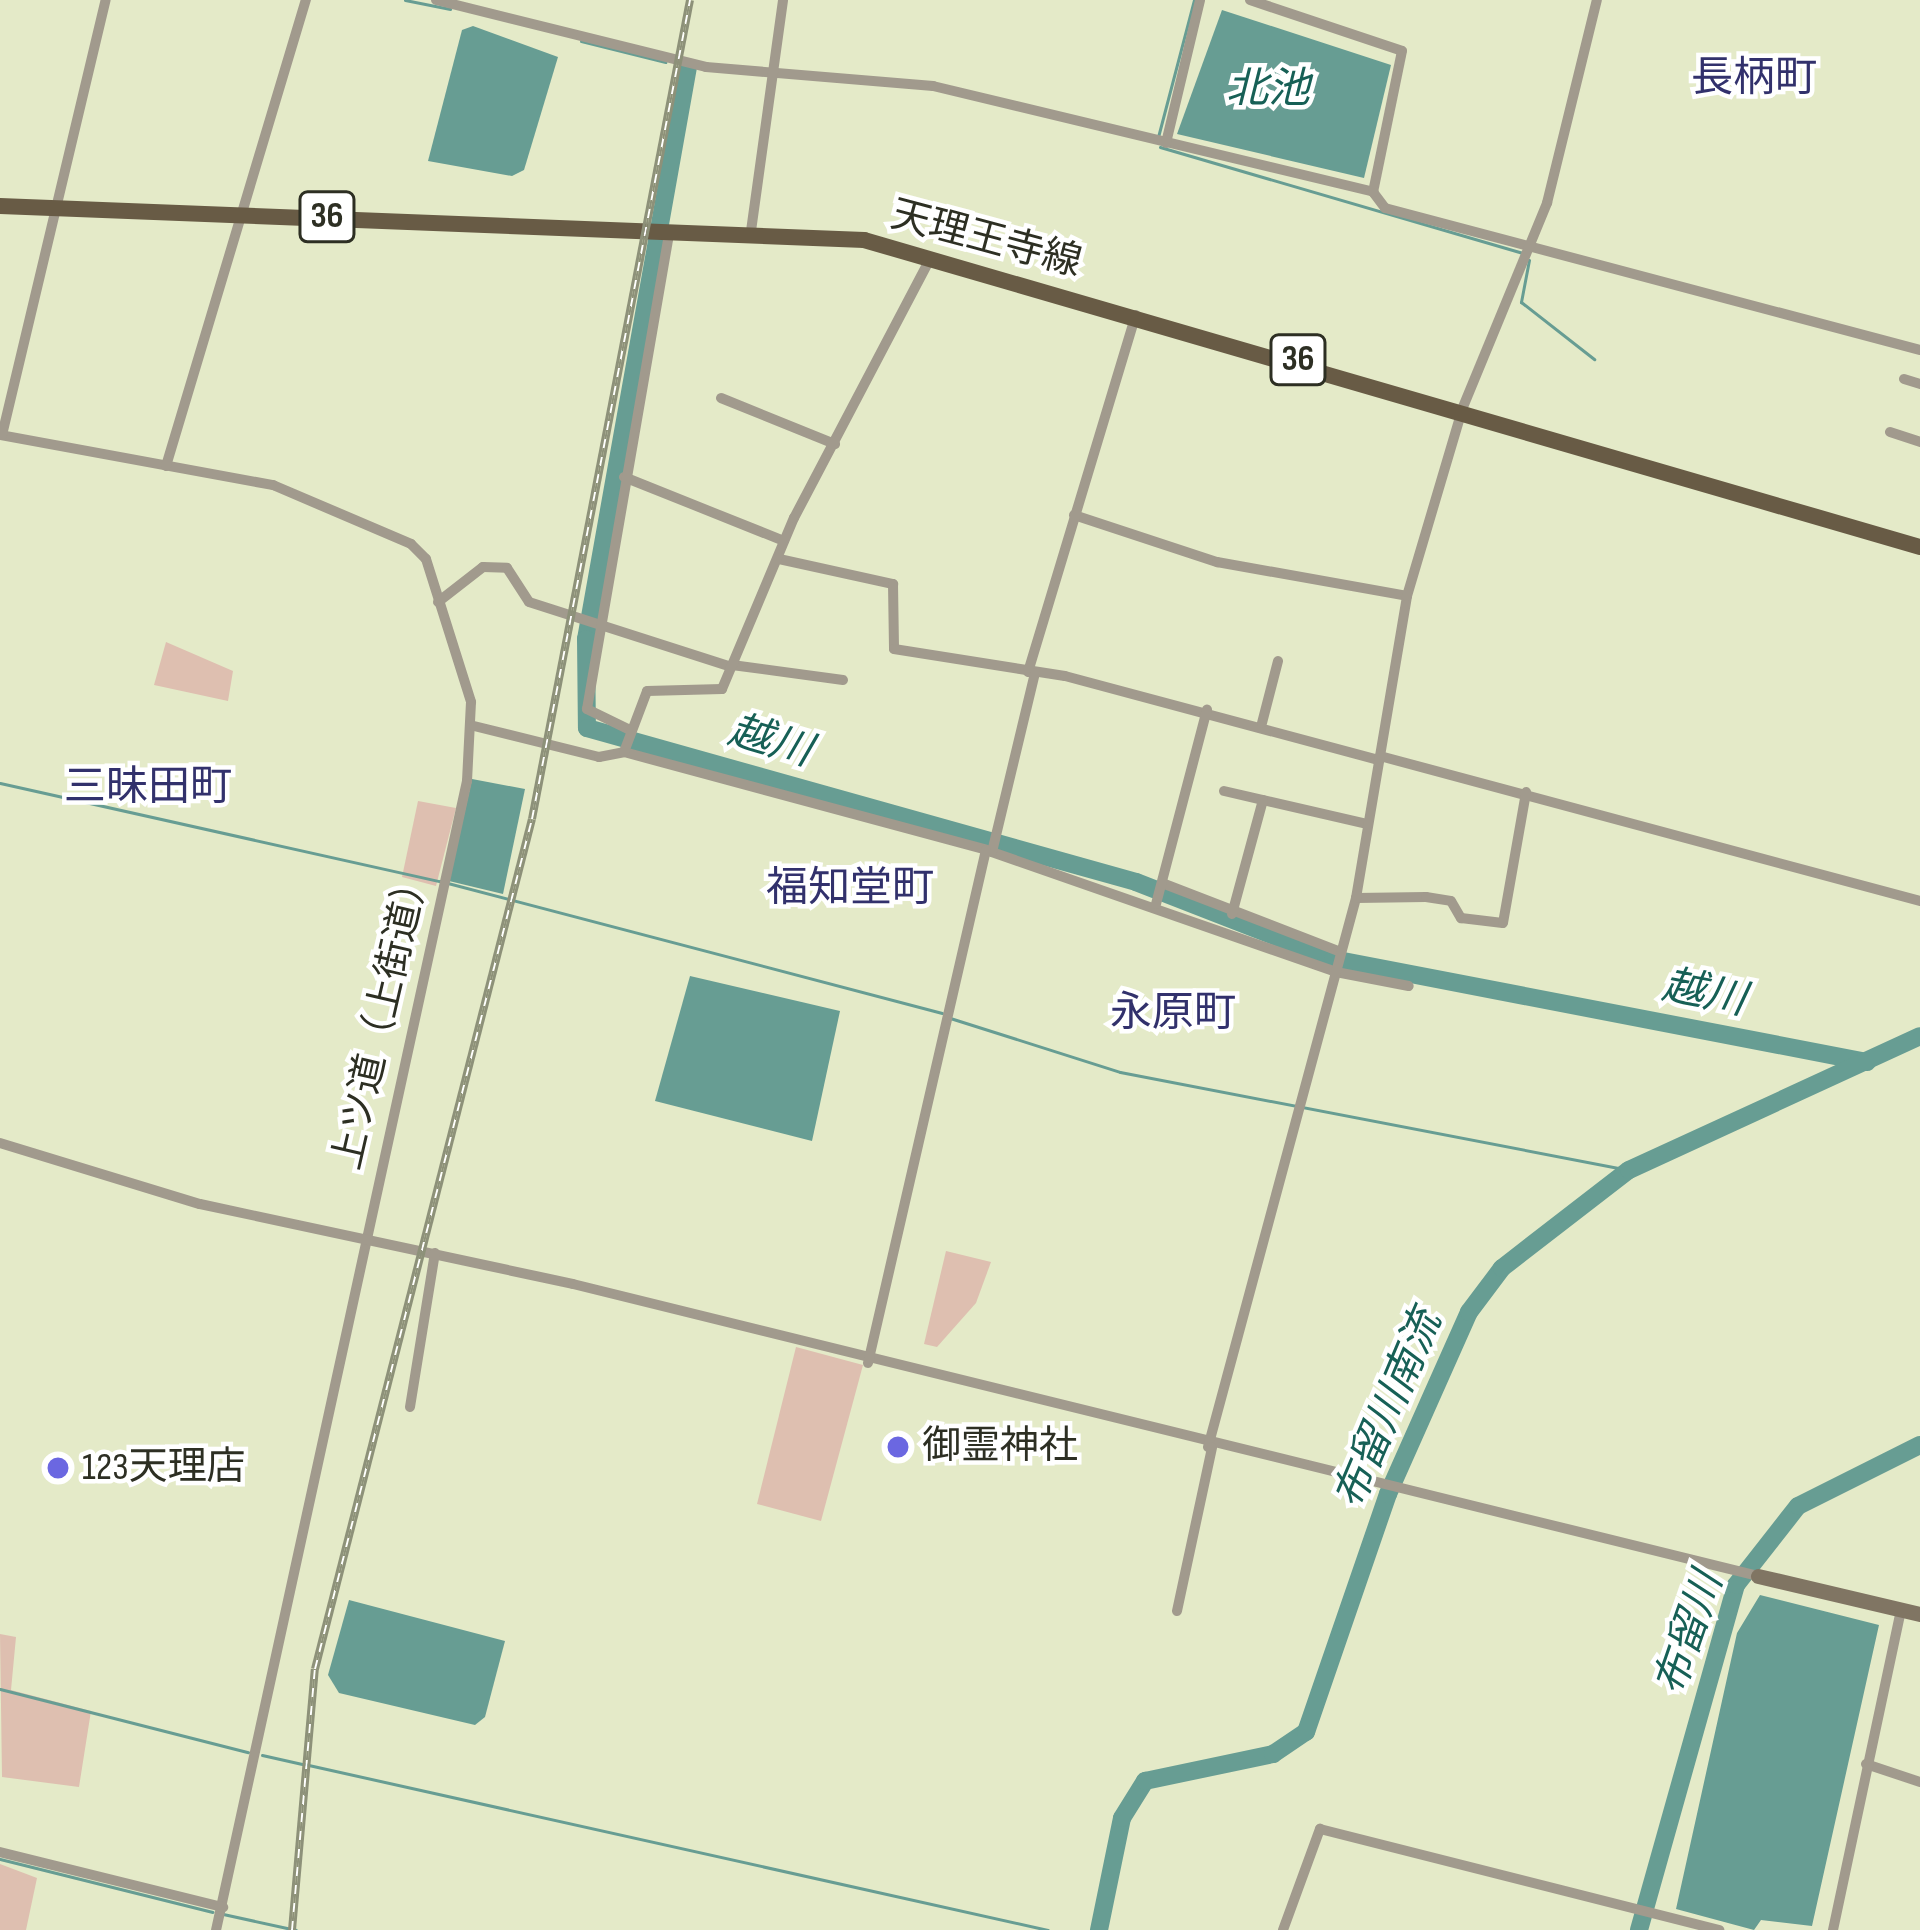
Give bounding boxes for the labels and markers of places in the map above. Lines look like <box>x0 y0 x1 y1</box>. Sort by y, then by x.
place label: 御霊神社 <box>922 1424 1078 1470</box>
marker: 御霊神社 <box>885 1434 911 1460</box>
place label: 123天理店 <box>82 1445 246 1491</box>
marker: 123天理店 <box>45 1455 71 1481</box>

